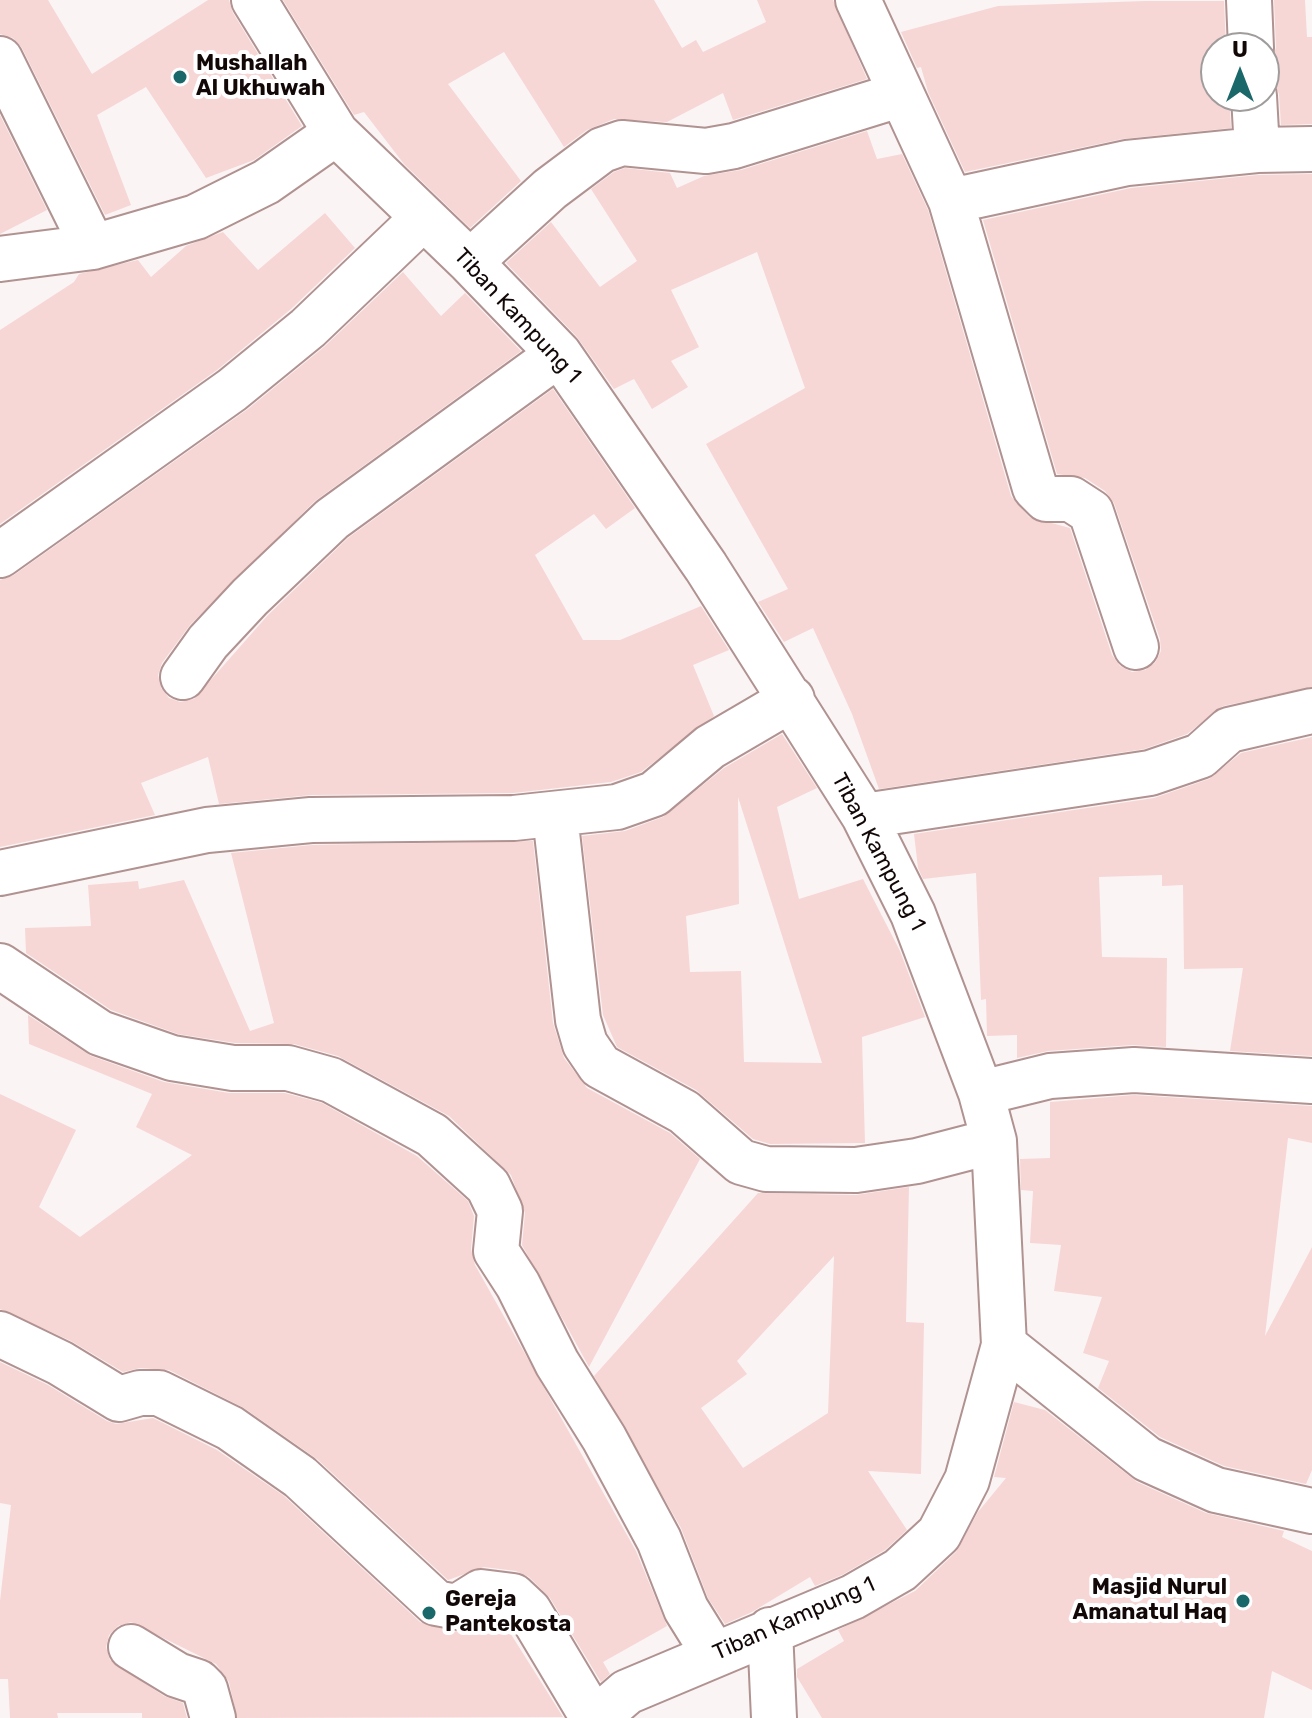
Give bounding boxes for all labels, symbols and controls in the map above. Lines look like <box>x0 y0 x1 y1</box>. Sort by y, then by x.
north arrow <box>1200 32 1280 112</box>
text: U <box>1232 36 1248 63</box>
place label: Mushallah Al Ukhuwah <box>196 51 325 102</box>
marker: Mushallah Al Ukhuwah <box>171 68 189 86</box>
street label: Tiban Kampung 1 <box>448 243 586 389</box>
street label: Tiban Kampung 1 <box>825 769 931 935</box>
street label: Tiban Kampung 1 <box>709 1571 879 1667</box>
place label: Masjid Nurul Amanatul Haq <box>1072 1575 1227 1626</box>
place label: Gereja Pantekosta <box>445 1587 571 1638</box>
marker: Masjid Nurul Amanatul Haq <box>1234 1592 1252 1610</box>
marker: Gereja Pantekosta <box>420 1604 438 1622</box>

